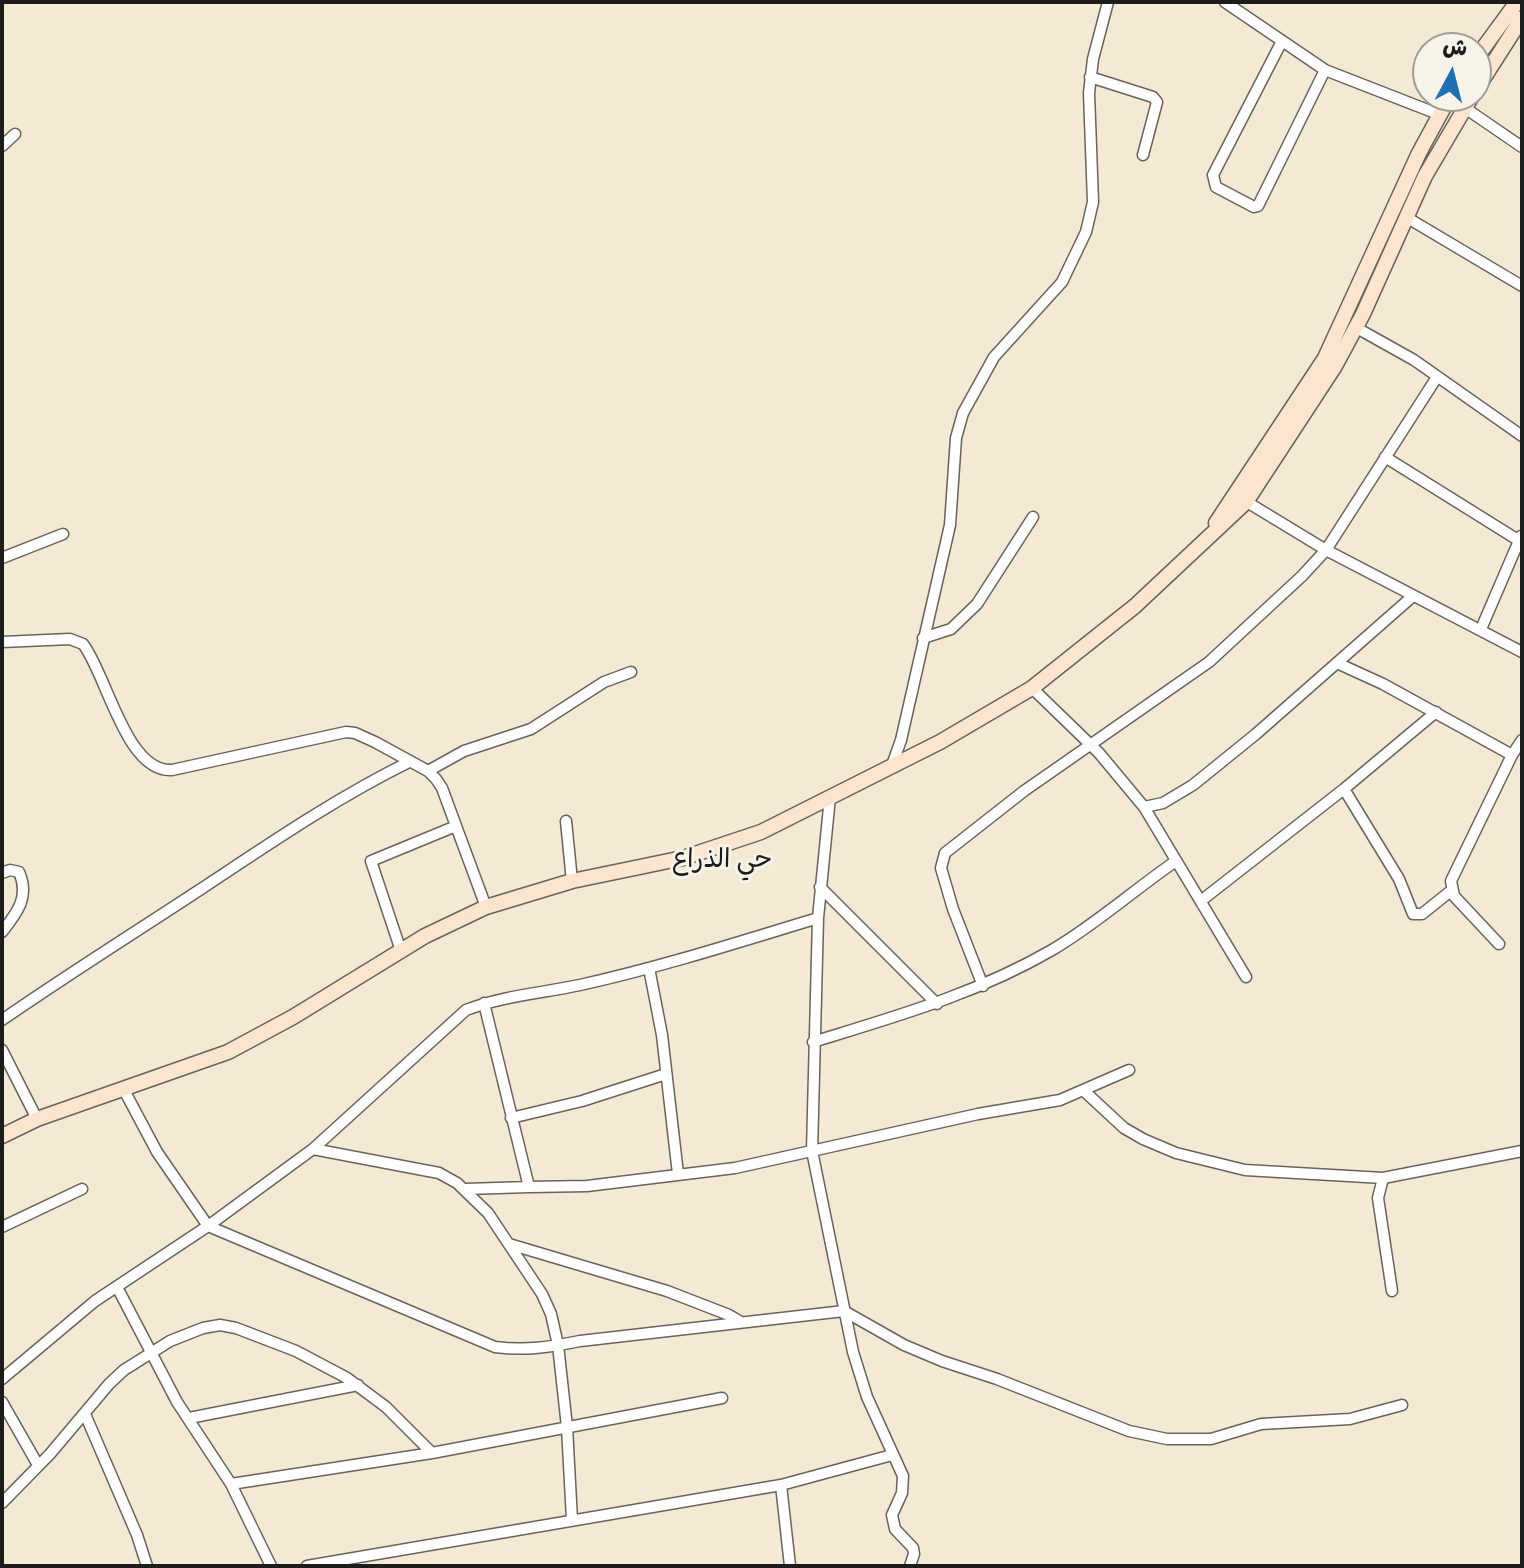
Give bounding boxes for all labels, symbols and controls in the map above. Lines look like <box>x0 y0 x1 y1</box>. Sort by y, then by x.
north arrow <box>1412 32 1492 112</box>
text: ش <box>1441 36 1468 65</box>
district label: حي الذراع <box>672 847 772 879</box>

